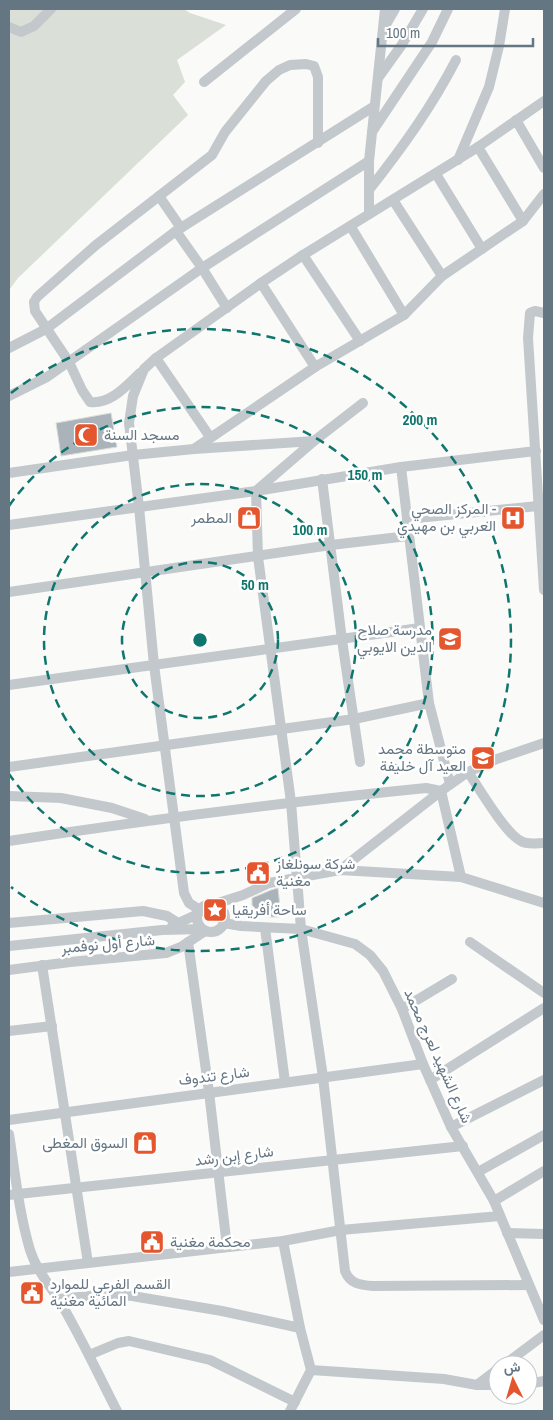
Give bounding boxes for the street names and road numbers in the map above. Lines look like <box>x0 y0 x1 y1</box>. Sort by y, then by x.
street label: شارع أول نوفمبر <box>59 929 156 959</box>
street label: شارع الشهيد لعرج محمد <box>398 985 478 1127</box>
street label: شارع تندوف <box>177 1061 251 1091</box>
street label: شارع إبن رشد <box>193 1140 275 1172</box>

